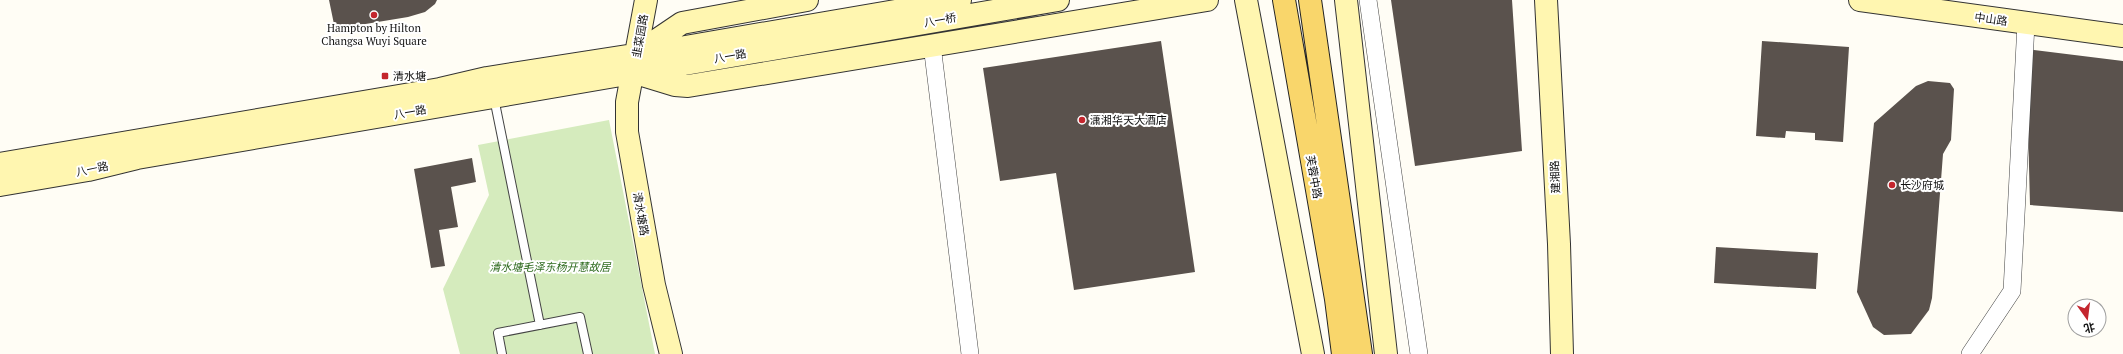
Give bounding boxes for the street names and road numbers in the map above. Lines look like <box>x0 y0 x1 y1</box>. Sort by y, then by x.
street label: 八一桥 <box>923 10 957 30</box>
street label: 中山路 <box>1974 10 2008 28</box>
street label: 韭菜园路 <box>629 13 651 59</box>
street label: 八一路 <box>713 46 747 66</box>
street label: 八一路 <box>393 102 427 122</box>
street label: 芙蓉中路 <box>1303 154 1325 200</box>
street label: 八一路 <box>74 159 110 179</box>
street label: 建湘路 <box>1547 160 1563 194</box>
street label: 清水塘路 <box>630 191 652 237</box>

